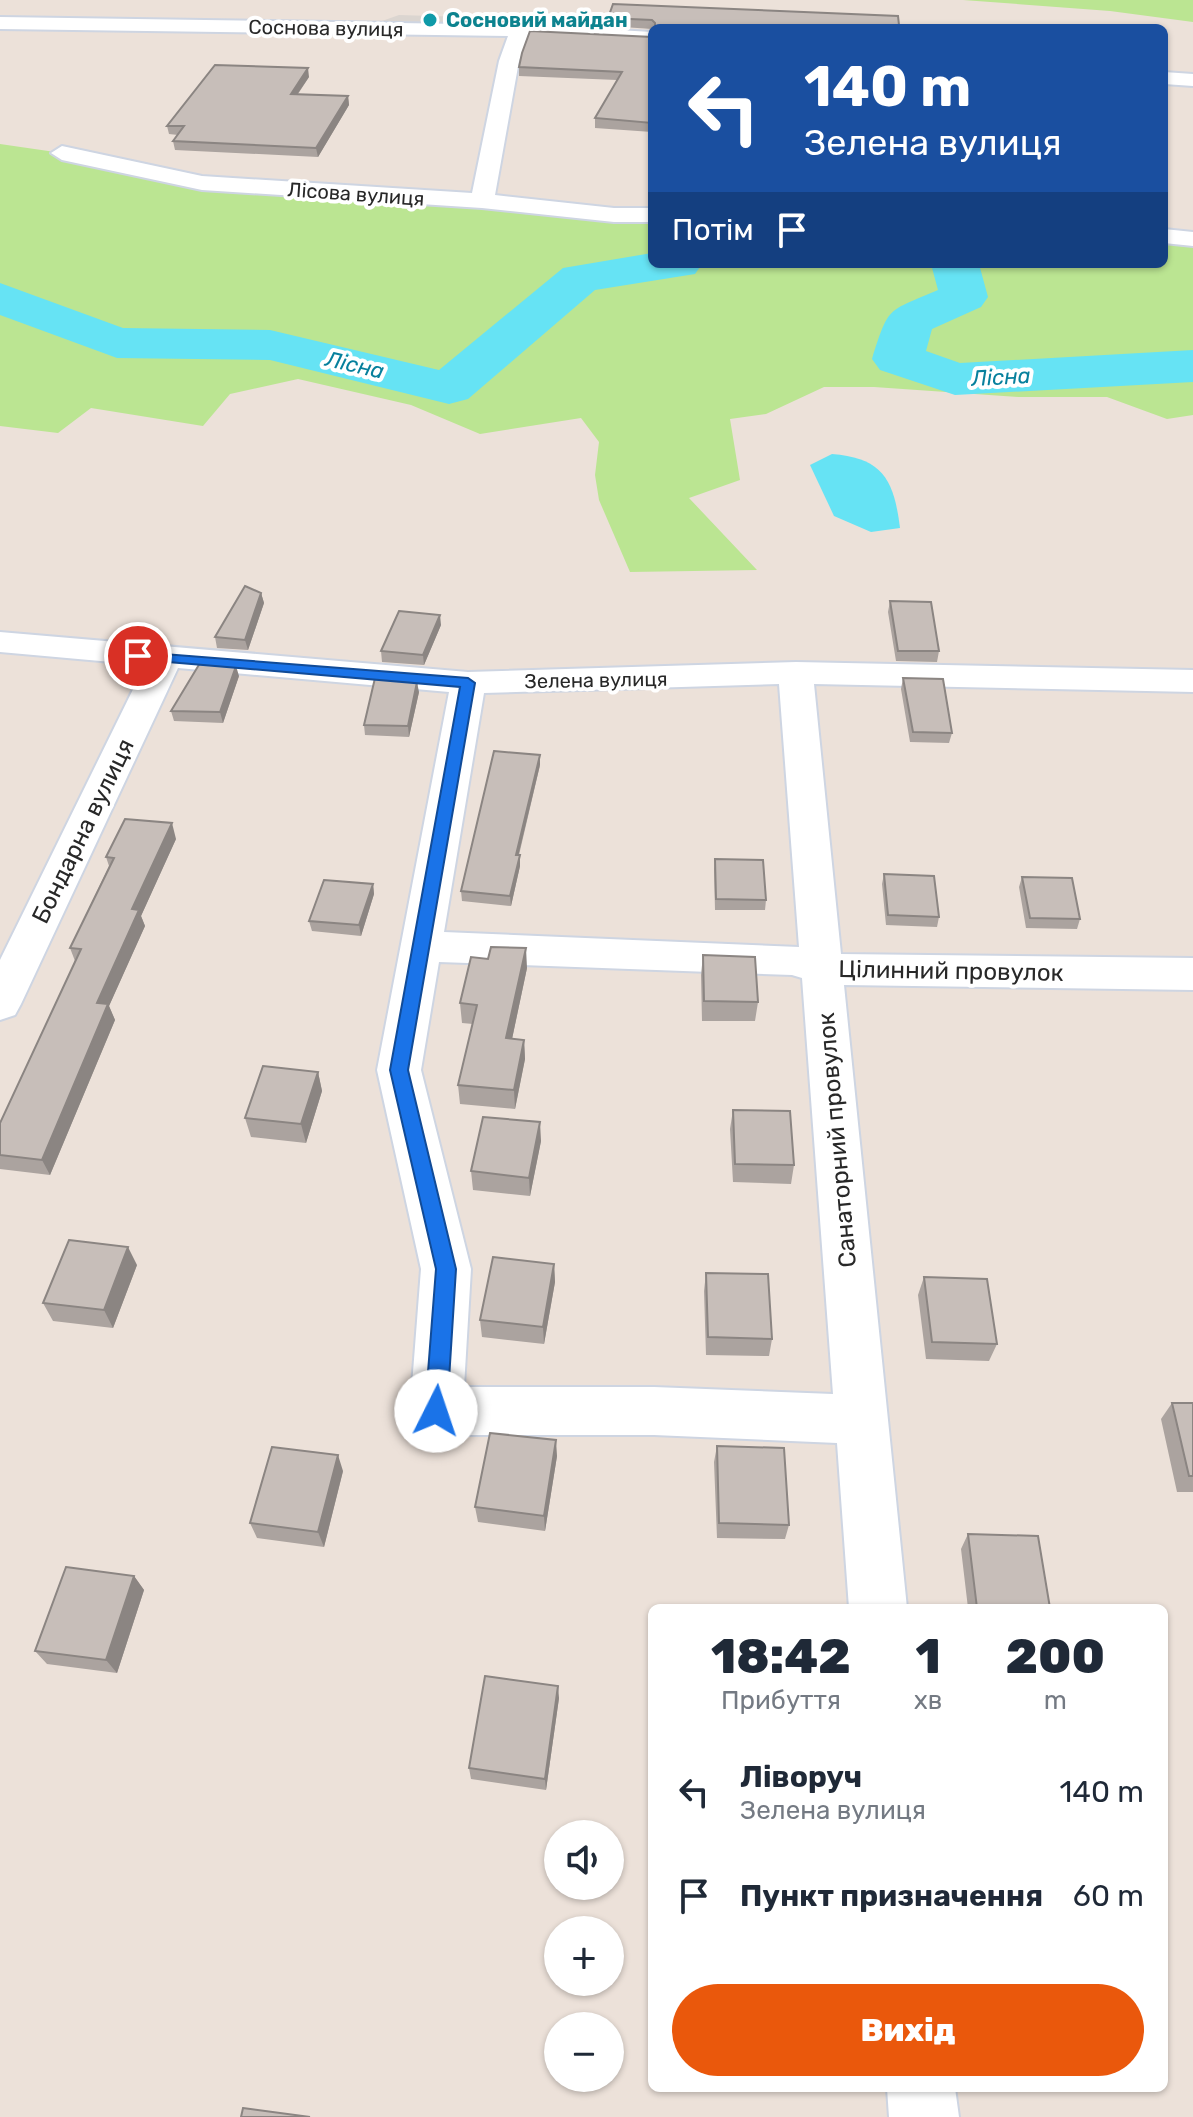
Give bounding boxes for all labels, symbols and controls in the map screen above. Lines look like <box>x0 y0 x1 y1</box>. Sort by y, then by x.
place label: Сосновий майдан <box>446 8 628 32</box>
marker: Сосновий майдан <box>421 11 439 29</box>
street label: Соснова вулиця <box>248 15 404 41</box>
text: 140 m <box>804 54 971 120</box>
icon: left <box>672 56 776 160</box>
text: Зелена вулиця <box>804 121 1062 164</box>
street label: Лісова вулиця <box>287 177 425 211</box>
icon: arrive <box>770 208 814 252</box>
text: Потім <box>672 212 754 248</box>
water label: Лісна <box>321 345 387 385</box>
water label: Лісна <box>969 362 1031 392</box>
pin <box>104 622 172 690</box>
icon: arrive <box>116 634 160 678</box>
street label: Зелена вулиця <box>524 667 668 693</box>
street label: Бондарна вулиця <box>26 734 140 928</box>
street label: Цілинний провулок <box>838 955 1064 987</box>
street label: Санаторний провулок <box>812 1011 862 1269</box>
position arrow <box>394 1369 478 1453</box>
text: 18:42 <box>711 1628 851 1685</box>
text: 1 <box>915 1628 941 1685</box>
text: 200 <box>1005 1628 1105 1685</box>
text: Прибуття <box>721 1685 841 1716</box>
text: хв <box>914 1685 942 1716</box>
text: m <box>1044 1685 1067 1716</box>
text: Ліворуч <box>740 1759 862 1795</box>
icon: left <box>672 1770 716 1814</box>
text: 140 m <box>1059 1774 1144 1810</box>
text: Зелена вулиця <box>740 1795 926 1826</box>
map controls <box>544 1820 624 2092</box>
button: sound <box>544 1820 624 1900</box>
icon: arrive <box>672 1874 716 1918</box>
text: Пункт призначення <box>740 1878 1043 1914</box>
text: 60 m <box>1073 1878 1144 1914</box>
button: + <box>544 1916 624 1996</box>
button: Вихід <box>672 1984 1144 2076</box>
button: − <box>544 2012 624 2092</box>

